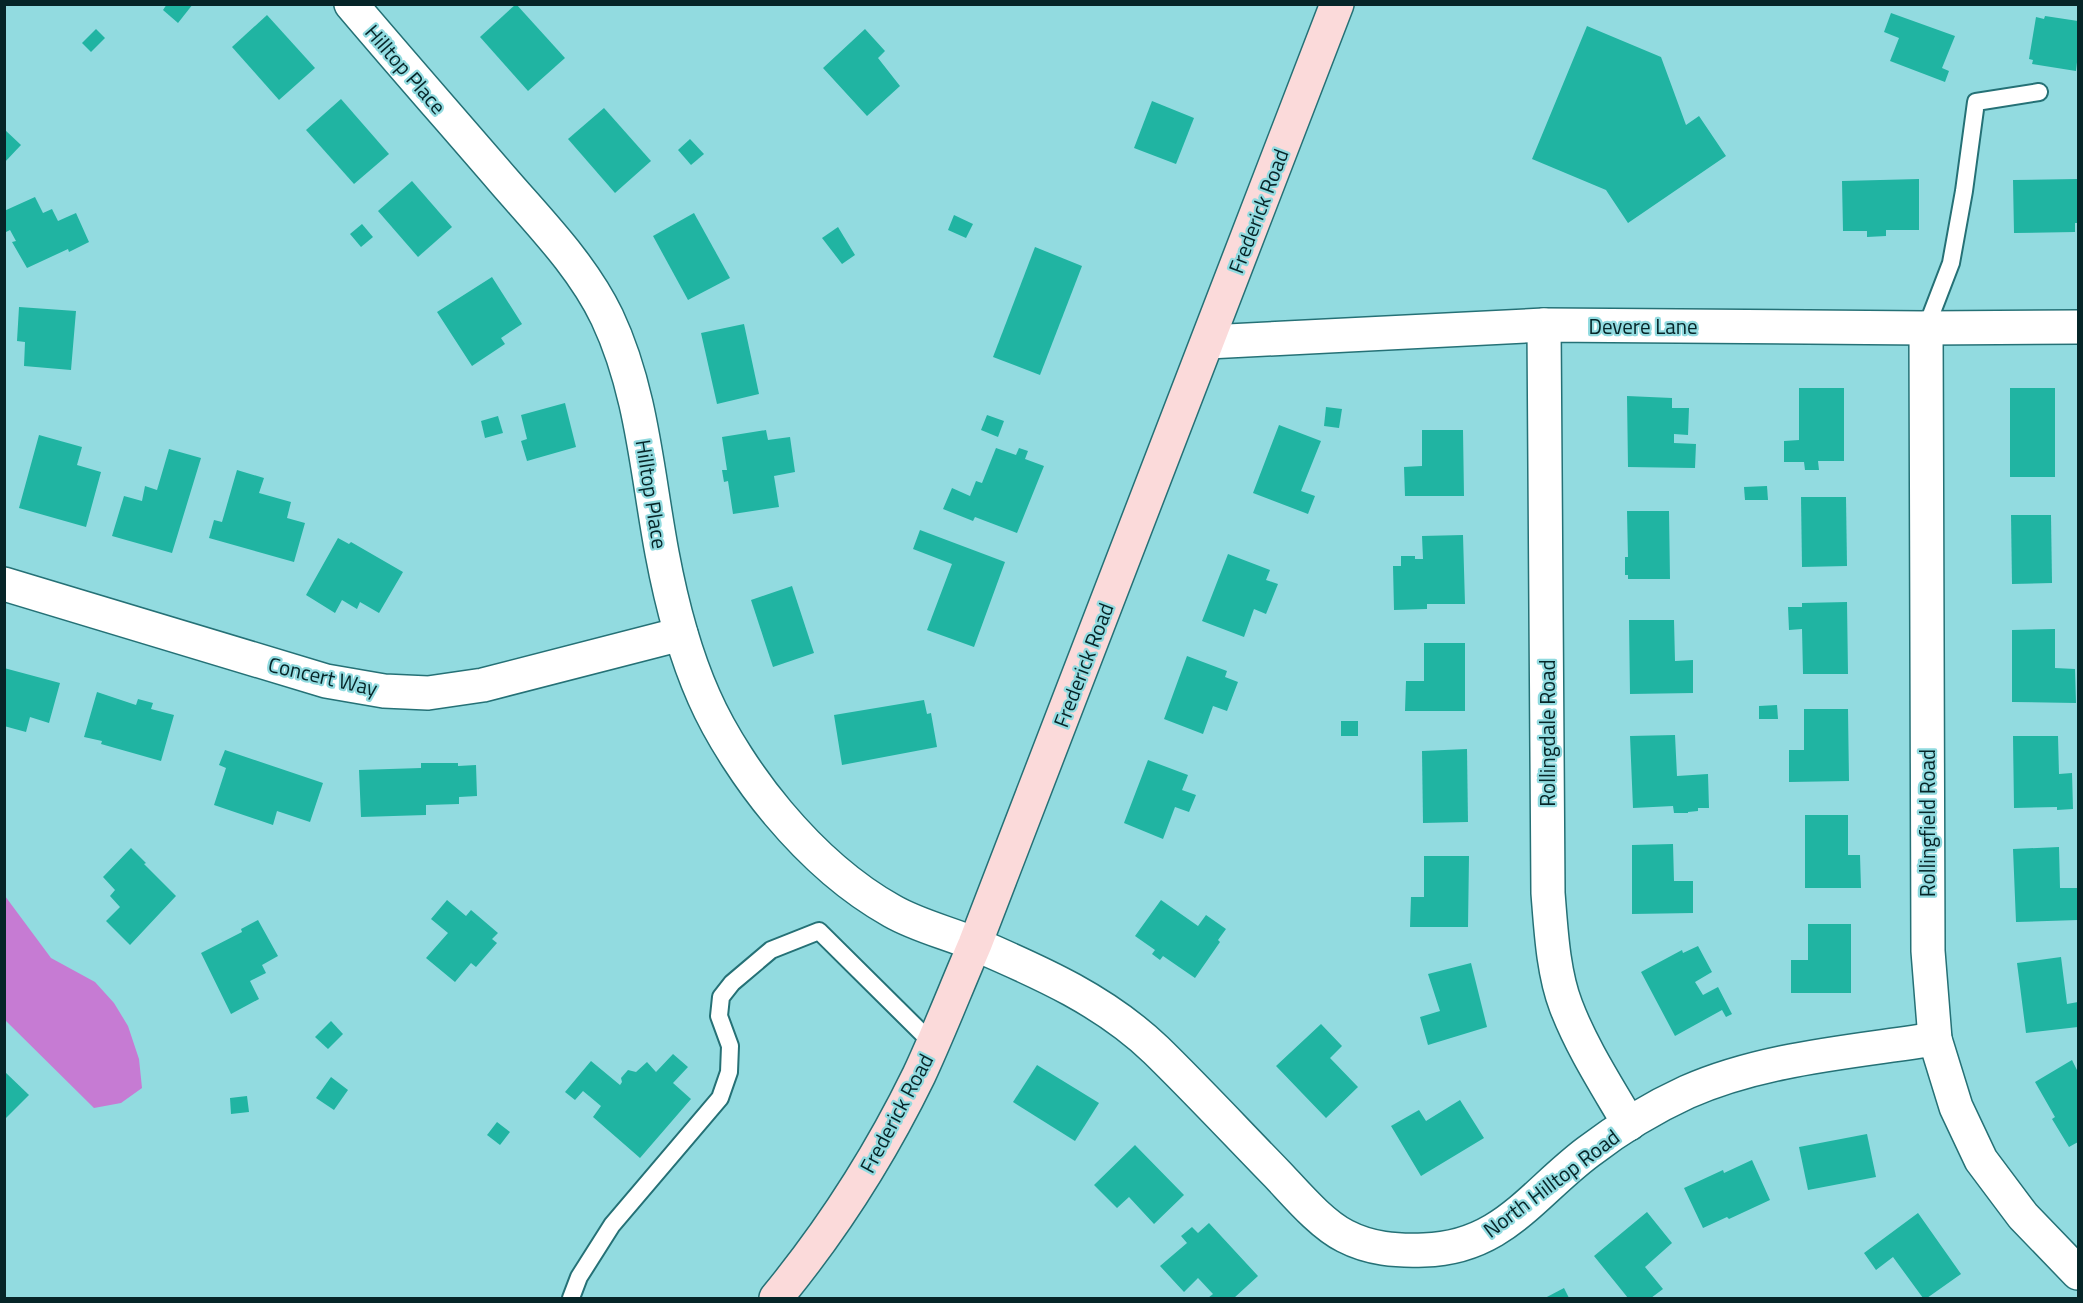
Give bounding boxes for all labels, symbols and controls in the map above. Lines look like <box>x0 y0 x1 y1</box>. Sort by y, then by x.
street label: Hilltop Place <box>358 17 454 121</box>
street label: Frederick Road <box>1220 144 1296 278</box>
street label: Devere Lane <box>1588 310 1698 342</box>
street label: Hilltop Place <box>628 437 676 551</box>
street label: Frederick Road <box>1045 598 1121 732</box>
street label: Concert Way <box>265 648 381 704</box>
street label: Rollingdale Road <box>1531 659 1563 807</box>
street label: Rollingfield Road <box>1911 749 1943 897</box>
street label: Frederick Road <box>851 1048 941 1178</box>
street label: North Hilltop Road <box>1476 1121 1626 1245</box>

